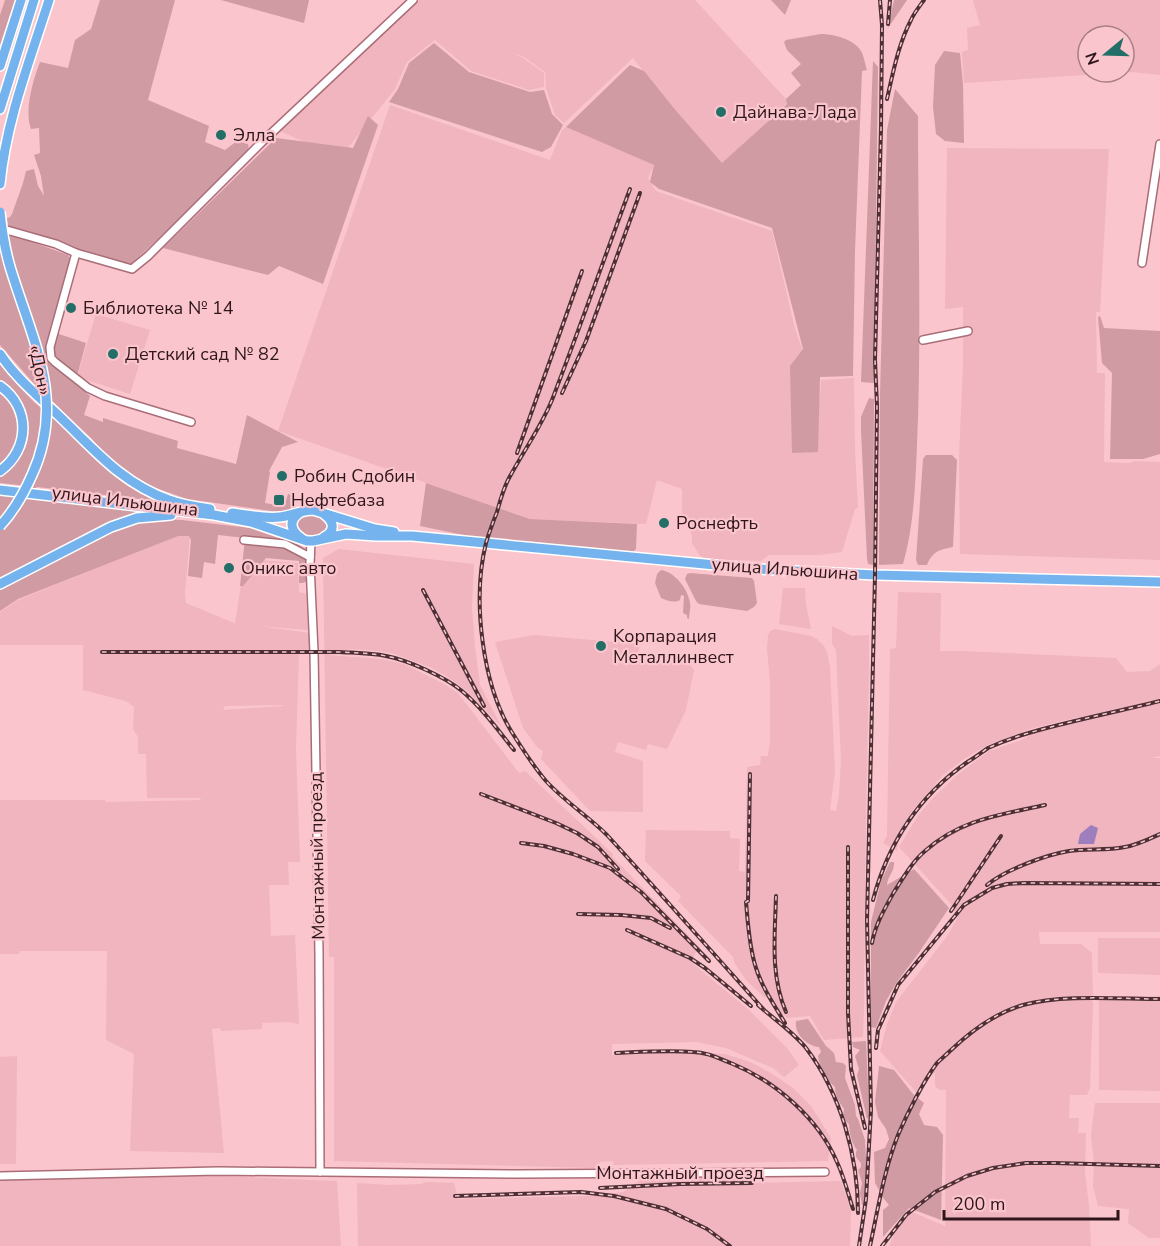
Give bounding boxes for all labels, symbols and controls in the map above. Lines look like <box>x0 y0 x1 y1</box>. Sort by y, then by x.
north arrow <box>1076 24 1136 84</box>
text: N <box>1080 49 1105 68</box>
place label: Дайнава-Лада <box>733 100 857 124</box>
marker: Дайнава-Лада <box>714 105 728 119</box>
place label: Элла <box>233 123 275 147</box>
marker: Элла <box>214 128 228 142</box>
place label: Библиотека № 14 <box>83 296 234 320</box>
marker: Библиотека № 14 <box>64 301 78 315</box>
place label: Детский сад № 82 <box>125 342 280 366</box>
street label: «Дон» <box>23 343 57 397</box>
marker: Детский сад № 82 <box>106 347 120 361</box>
place label: Робин Сдобин <box>294 464 415 488</box>
marker: Робин Сдобин <box>275 469 289 483</box>
street label: улица Ильюшина <box>51 480 199 522</box>
place label: Нефтебаза <box>291 488 385 512</box>
marker: Нефтебаза <box>272 493 286 507</box>
place label: Роснефть <box>676 511 758 535</box>
marker: Роснефть <box>657 516 671 530</box>
street label: улица Ильюшина <box>711 552 859 586</box>
place label: Оникс авто <box>241 556 336 580</box>
marker: Оникс авто <box>222 561 236 575</box>
place label: Kорпарация Металлинвест <box>613 624 734 669</box>
marker: Kорпарация Металлинвест <box>594 639 608 653</box>
street label: Монтажный проезд <box>304 772 330 940</box>
street label: Монтажный проезд <box>596 1161 764 1185</box>
scale bar <box>944 1183 1118 1221</box>
text: 200 m <box>953 1192 1005 1216</box>

